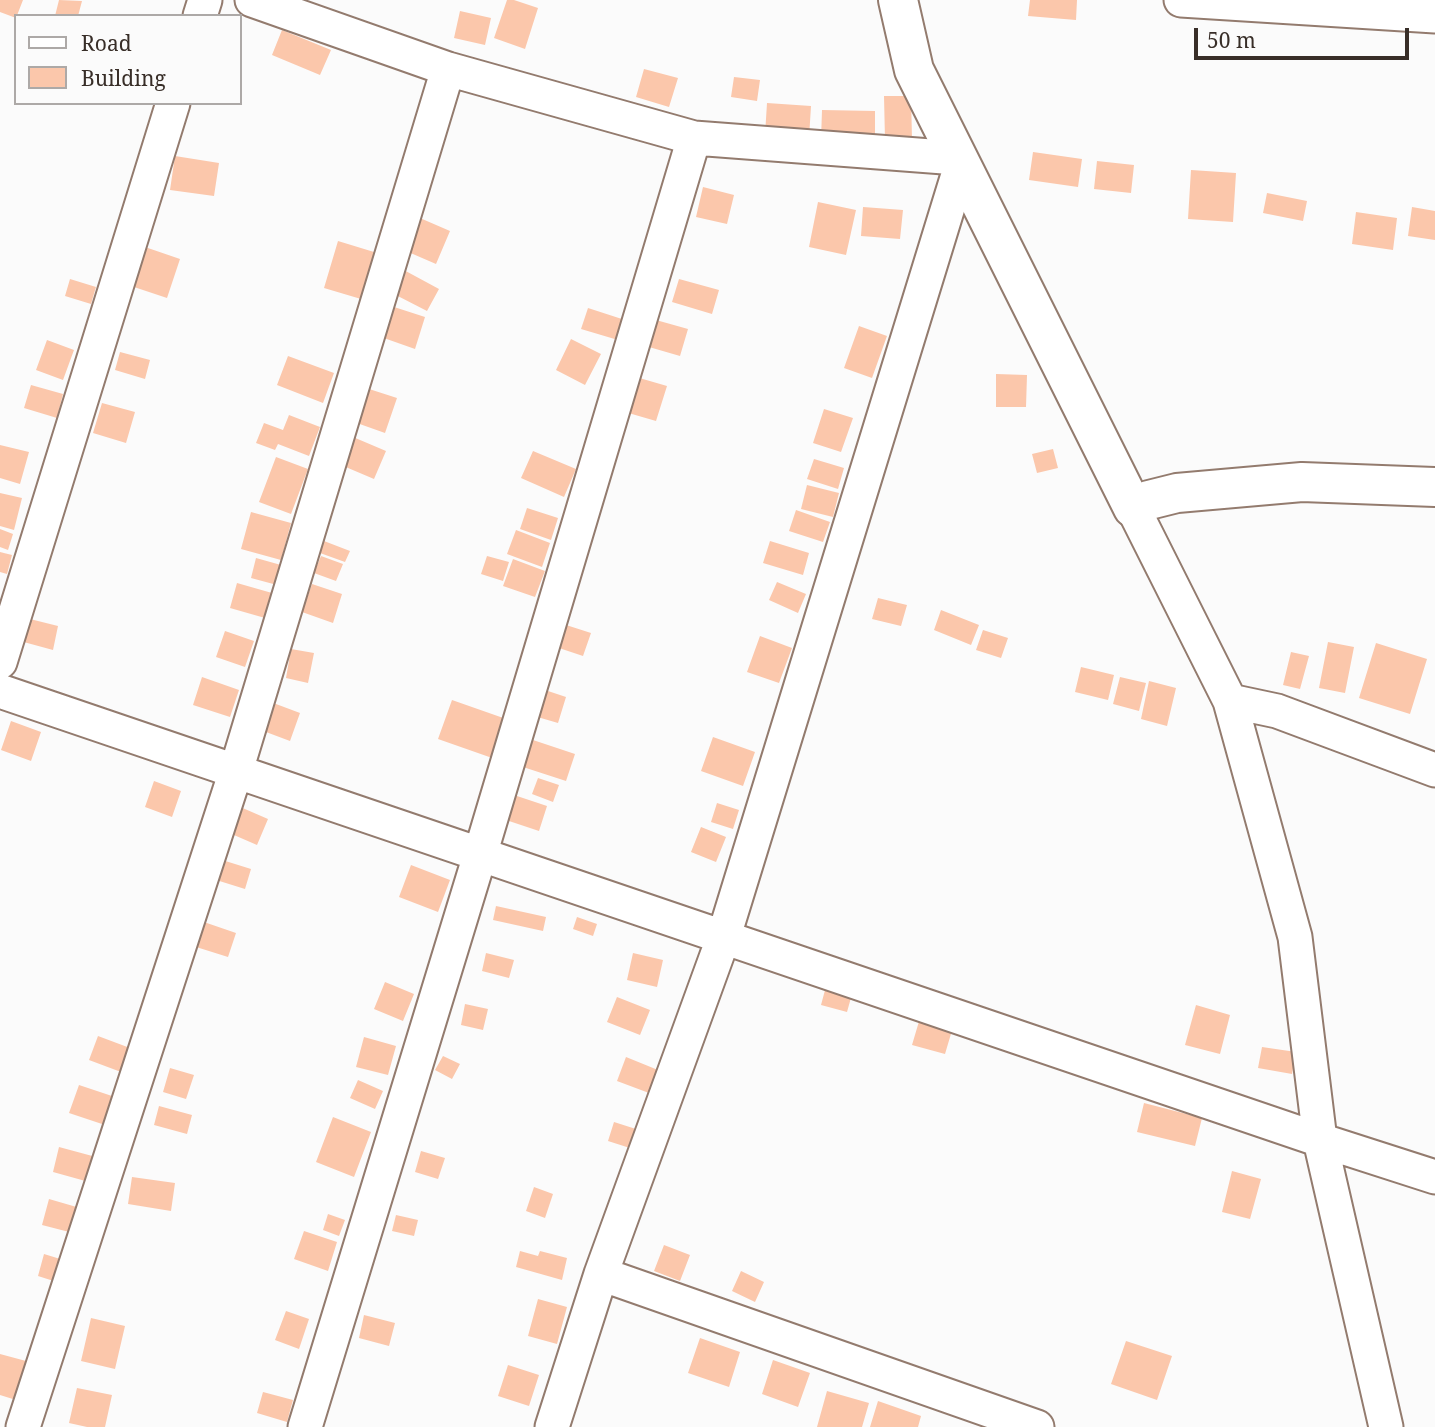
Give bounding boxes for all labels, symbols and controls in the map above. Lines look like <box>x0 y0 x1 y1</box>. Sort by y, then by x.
legend <box>14 14 242 105</box>
scale bar <box>1197 14 1412 58</box>
text: 50 m <box>1207 26 1256 54</box>
text: Road <box>81 29 132 57</box>
text: Building <box>81 64 166 92</box>

